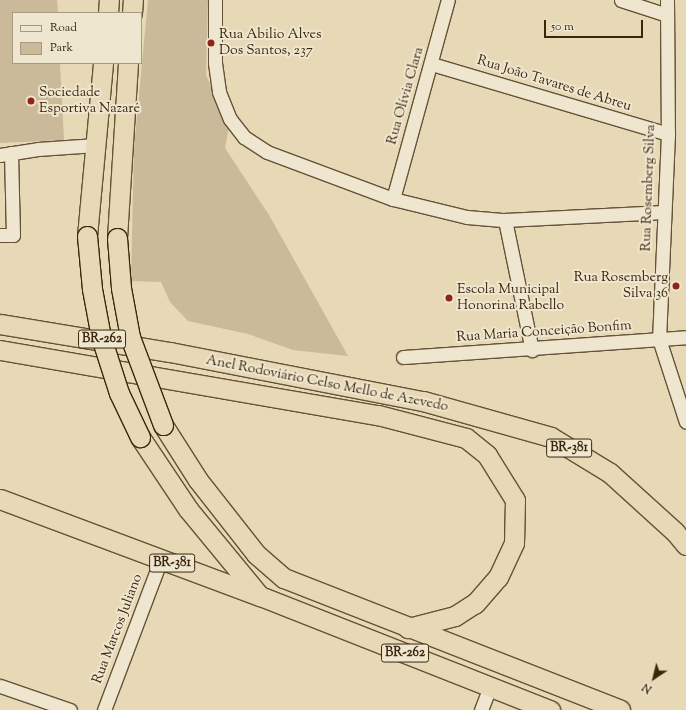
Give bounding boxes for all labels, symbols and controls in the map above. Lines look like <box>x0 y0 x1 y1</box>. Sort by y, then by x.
legend <box>12 12 142 64</box>
scale bar <box>546 12 645 38</box>
text: 50 m <box>551 18 574 36</box>
text: Road <box>50 19 77 37</box>
place label: Rua Abilio Alves Dos Santos, 237 <box>219 27 322 60</box>
marker: Rua Abilio Alves Dos Santos, 237 <box>206 38 216 48</box>
text: Park <box>50 39 73 57</box>
street label: Rua Olívia Clara <box>384 45 428 147</box>
street label: Rua João Tavares de Abreu <box>475 53 633 115</box>
place label: Sociedade Esportiva Nazaré <box>39 85 140 118</box>
marker: Sociedade Esportiva Nazaré <box>26 96 36 106</box>
street label: Rua Rosemberg Silva <box>638 124 660 252</box>
place label: Rua Rosemberg Silva 36 <box>574 270 668 302</box>
marker: Rua Rosemberg Silva 36 <box>671 281 681 291</box>
place label: Escola Municipal Honorina Rabello <box>457 282 564 314</box>
marker: Escola Municipal Honorina Rabello <box>444 293 454 303</box>
street label: Rua Maria Conceição Bonfim <box>456 317 632 347</box>
road number: BR-262 <box>78 328 126 350</box>
street label: Anel Rodoviário Celso Mello de Azevedo <box>204 352 450 416</box>
road number: BR-381 <box>546 437 592 459</box>
road number: BR-381 <box>149 552 195 574</box>
street label: Rua Marcos Juliano <box>89 572 147 686</box>
road number: BR-262 <box>381 642 429 664</box>
north arrow <box>634 658 674 698</box>
text: N <box>639 679 655 697</box>

